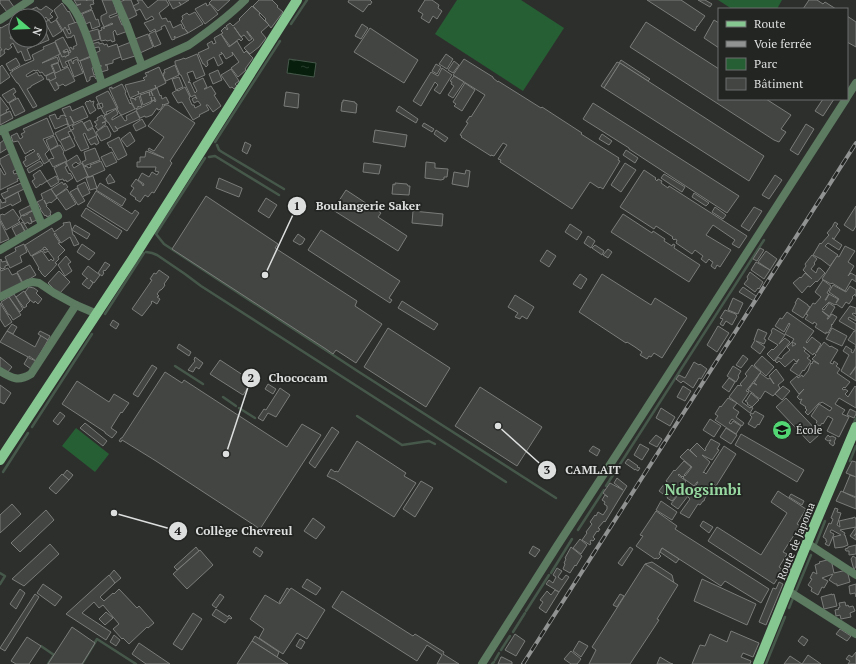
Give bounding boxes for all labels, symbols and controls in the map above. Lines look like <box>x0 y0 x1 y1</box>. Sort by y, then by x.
north arrow <box>8 8 48 48</box>
legend <box>718 8 848 100</box>
text: Route <box>754 16 785 31</box>
text: N <box>29 25 45 38</box>
text: Voie ferrée <box>754 36 812 51</box>
text: Parc <box>754 56 778 71</box>
text: Bâtiment <box>754 76 804 91</box>
callout: Boulangerie Saker <box>287 194 428 218</box>
text: 1 <box>294 198 300 213</box>
text: Boulangerie Saker <box>316 198 421 213</box>
callout: Chococam <box>241 366 336 390</box>
text: 2 <box>248 370 255 385</box>
text: Chococam <box>269 370 327 385</box>
school or university icon: École <box>771 419 793 441</box>
place label: École <box>796 423 823 437</box>
callout: CAMLAIT <box>537 458 628 482</box>
text: 3 <box>544 462 551 477</box>
text: CAMLAIT <box>565 462 621 477</box>
district label: Ndogsimbi <box>664 479 742 499</box>
street label: Route de Japoma <box>774 500 818 582</box>
callout: Collège Chevreul <box>168 519 301 543</box>
text: 4 <box>175 523 182 538</box>
text: Collège Chevreul <box>196 523 292 538</box>

